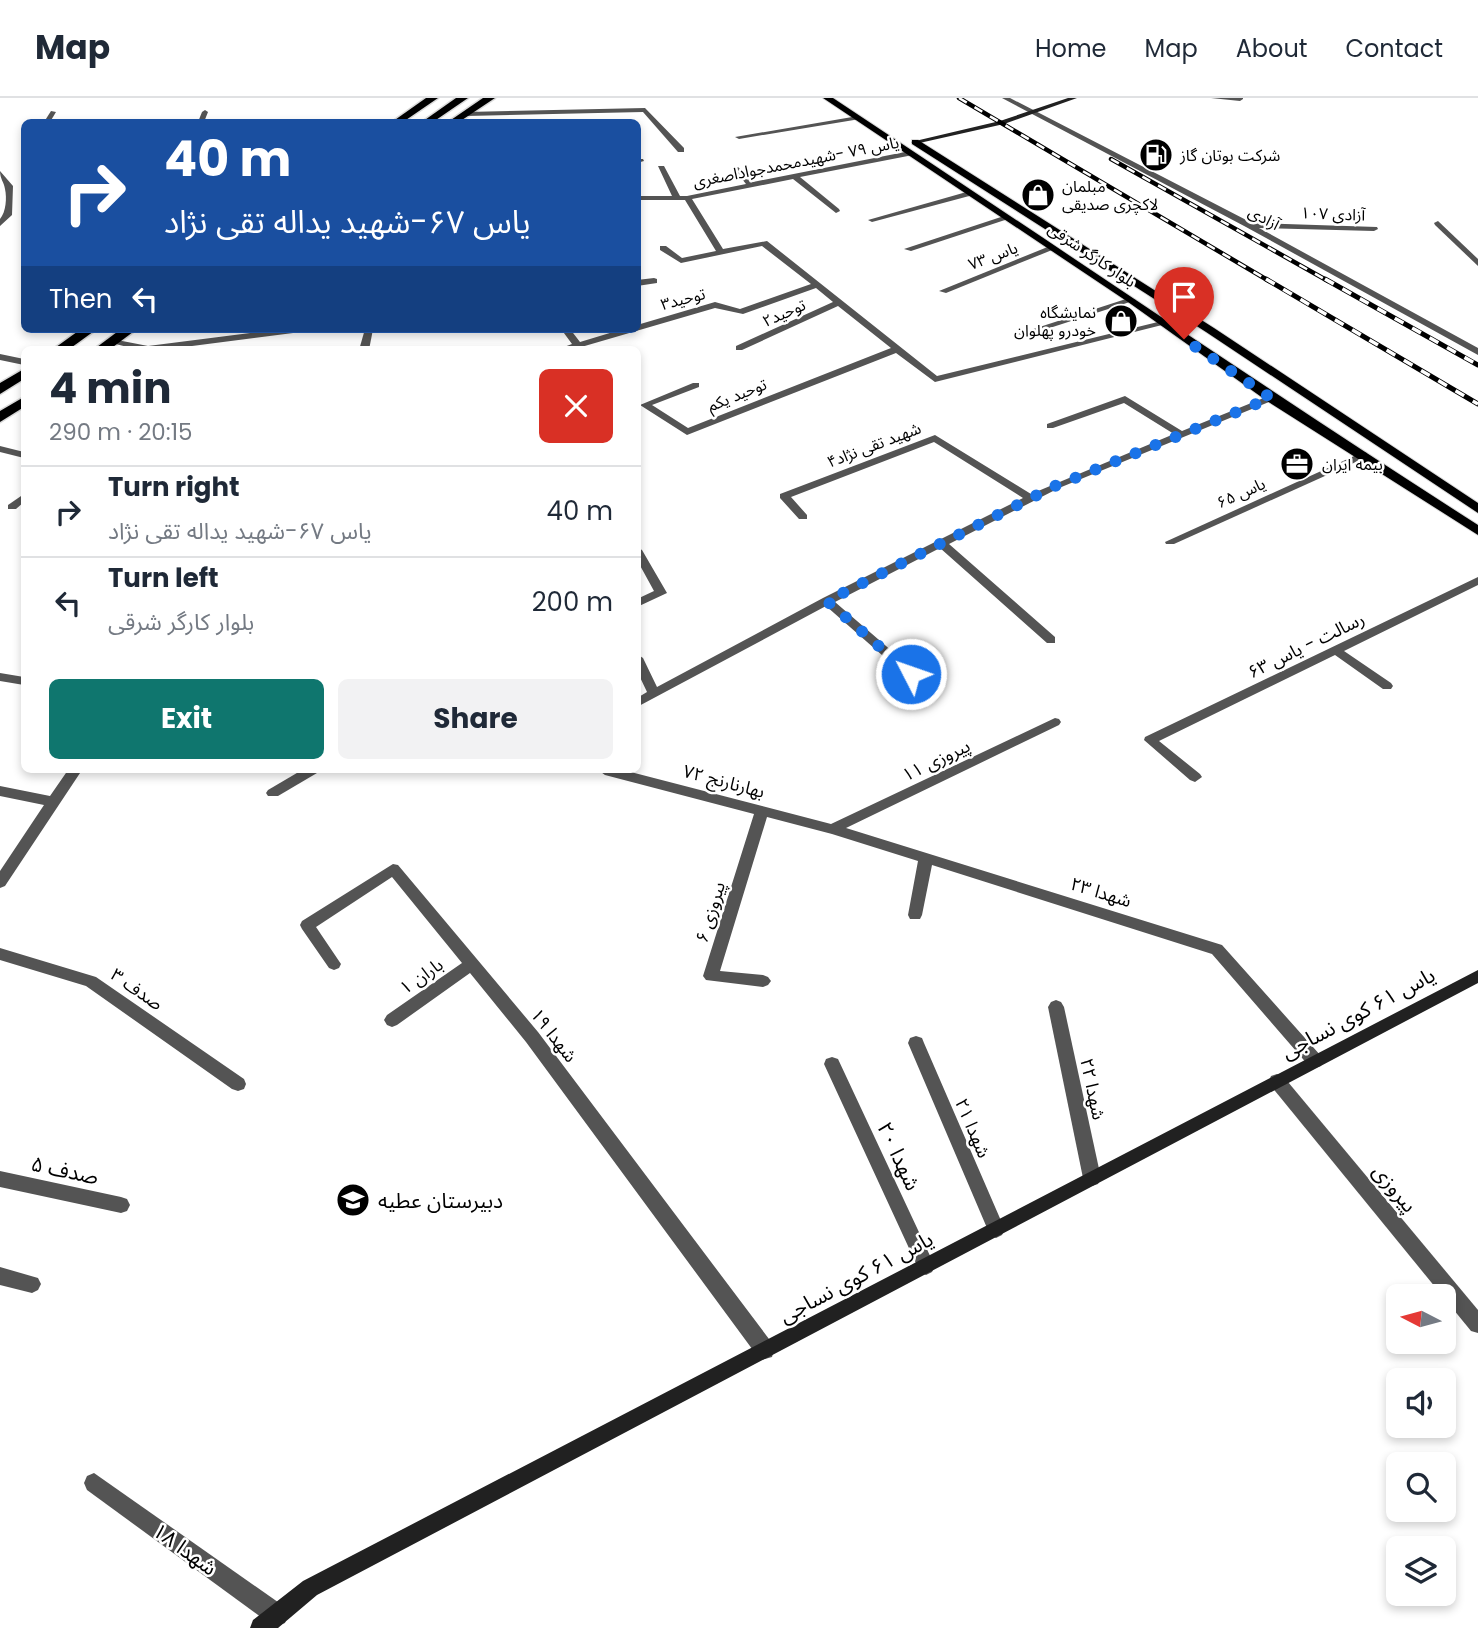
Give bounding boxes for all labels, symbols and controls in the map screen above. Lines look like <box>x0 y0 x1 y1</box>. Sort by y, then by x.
text: Map <box>35 24 110 71</box>
text: Home <box>1035 32 1107 65</box>
text: Map <box>1145 32 1198 65</box>
text: About <box>1236 32 1307 65</box>
text: Contact <box>1345 32 1443 65</box>
text: 40 m <box>164 125 291 193</box>
street label: یاس ۷۹ -شهیدمحمدجواداصغری <box>691 131 901 193</box>
fuel station icon: شرکت بوتان گاز <box>1137 136 1175 174</box>
place label: شرکت بوتان گاز <box>1179 144 1280 167</box>
icon: right <box>49 147 140 238</box>
place label: مبلمان لاکچری صدیقی <box>1062 175 1158 216</box>
shop icon: مبلمان لاکچری صدیقی <box>1019 176 1057 214</box>
text: یاس ۶۷-شهید یداله تقی نژاد <box>164 199 531 244</box>
street label: آزادی <box>1244 200 1285 236</box>
street label: آزادی ۱۰۷ <box>1300 201 1367 227</box>
street label: بلوار کارگر شرقی <box>1043 217 1141 293</box>
street label: یاس ۷۳ <box>965 236 1021 276</box>
pin <box>1154 267 1214 339</box>
icon: arrive <box>1165 278 1203 316</box>
icon: left <box>126 280 164 318</box>
text: Then <box>49 281 112 317</box>
street label: توحید۳ <box>658 282 708 316</box>
street label: توحید۲ <box>759 293 810 333</box>
place label: نمایشگاه خودرو پهلوان <box>1014 301 1096 342</box>
shop icon: نمایشگاه خودرو پهلوان <box>1102 302 1140 340</box>
text: 4 min <box>49 359 172 418</box>
button: close <box>539 369 613 443</box>
street label: توحید یکم <box>704 373 771 418</box>
text: 290 m · 20:15 <box>49 416 193 448</box>
street label: شهید تقی نژاد۴ <box>824 417 924 473</box>
office icon: بیمه ایران <box>1278 445 1316 483</box>
place label: بیمه ایران <box>1322 453 1383 476</box>
text: Turn right <box>108 469 240 505</box>
street label: یاس ۶۵ <box>1213 472 1269 514</box>
icon: right <box>49 493 87 531</box>
text: 40 m <box>547 493 613 529</box>
text: یاس ۶۷-شهید یداله تقی نژاد <box>108 515 372 547</box>
text: Turn left <box>108 560 219 596</box>
icon: left <box>49 584 87 622</box>
text: 200 m <box>532 584 613 620</box>
text: بلوار کارگر شرقی <box>108 606 254 638</box>
street label: رسالت - یاس ۶۳ <box>1243 606 1369 684</box>
position arrow <box>874 637 948 711</box>
button: Exit <box>49 679 324 759</box>
button: Share <box>338 679 613 759</box>
street label: پیروزی ۱۱ <box>898 733 974 787</box>
street label: بهارنارنج ۷۲ <box>680 758 767 805</box>
street label: شهدا ۲۳ <box>1067 871 1135 913</box>
street label: پیروزی ۶ <box>689 878 731 946</box>
street label: باران ۱ <box>394 952 448 1000</box>
street label: یاس ۶۱ کوی نساجی <box>1276 960 1440 1066</box>
street label: صدف ۳ <box>106 962 168 1016</box>
street label: شهدا ۱۹ <box>525 1003 583 1067</box>
street label: شهدا ۲۲ <box>1074 1056 1112 1122</box>
street label: شهدا ۲۱ <box>949 1094 997 1162</box>
street label: شهدا ۲۰ <box>870 1117 928 1195</box>
street label: صدف ۵ <box>29 1149 102 1191</box>
street label: پیروزی <box>1366 1157 1424 1219</box>
school or university icon: دبیرستان عطیه <box>334 1181 372 1219</box>
place label: دبیرستان عطیه <box>378 1186 503 1215</box>
street label: یاس ۶۱ کوی نساجی <box>774 1224 938 1330</box>
north arrow <box>1386 1284 1456 1354</box>
map controls <box>1386 1284 1456 1606</box>
button: sound <box>1386 1368 1456 1438</box>
button: search <box>1386 1452 1456 1522</box>
street label: شهدا ۱۸ <box>147 1516 223 1582</box>
button: layers <box>1386 1536 1456 1606</box>

